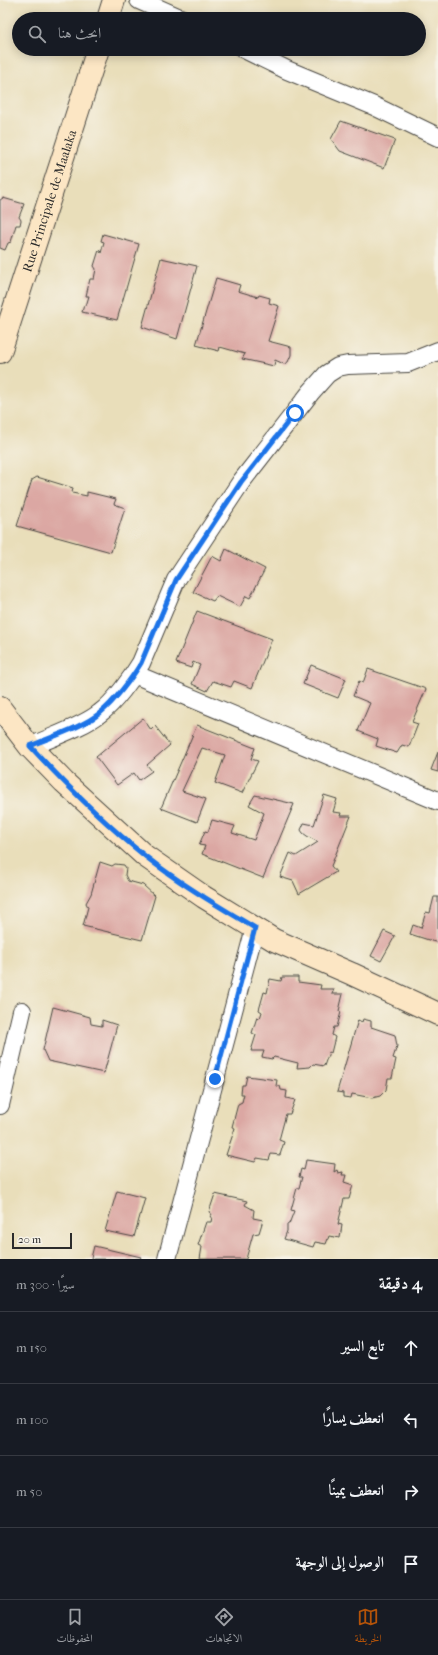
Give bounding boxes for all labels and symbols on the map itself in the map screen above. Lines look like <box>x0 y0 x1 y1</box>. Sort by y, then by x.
street label: Rue Principale de Maalaka <box>19 127 79 274</box>
route start <box>286 404 304 422</box>
route end <box>206 1070 224 1088</box>
scale bar <box>12 1231 72 1250</box>

